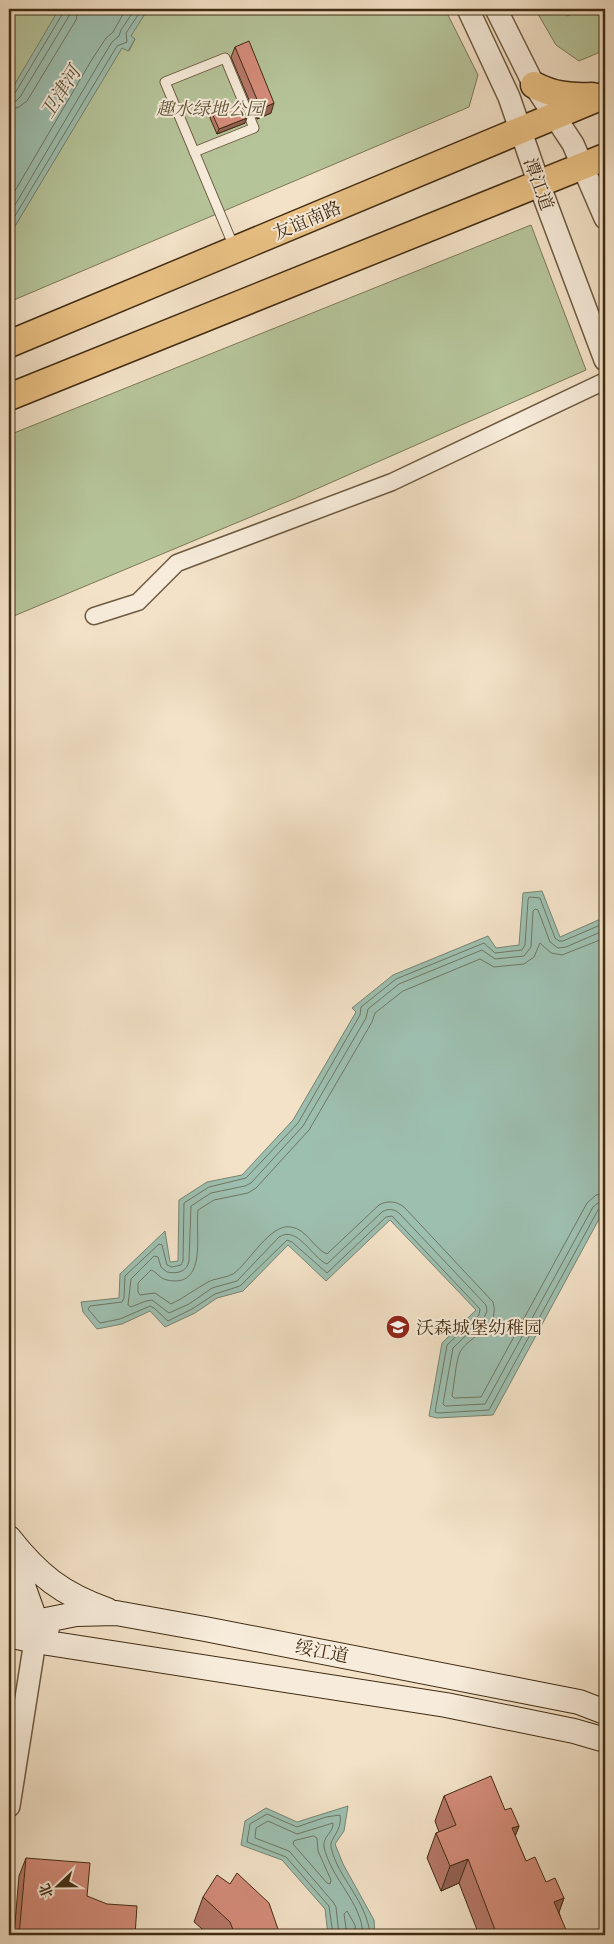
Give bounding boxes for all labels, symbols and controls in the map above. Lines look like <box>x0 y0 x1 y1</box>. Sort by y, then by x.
water label: 卫津河 <box>33 58 89 124</box>
park label: 趣水绿地公园 <box>156 95 267 122</box>
street label: 潭江道 <box>517 154 561 214</box>
street label: 友谊南路 <box>269 194 345 246</box>
school or university icon: 沃森城堡幼稚园 <box>385 1314 411 1340</box>
place label: 沃森城堡幼稚园 <box>416 1314 542 1341</box>
street label: 绥江道 <box>293 1633 351 1669</box>
north arrow <box>32 1862 82 1912</box>
text: 北 <box>34 1881 58 1901</box>

